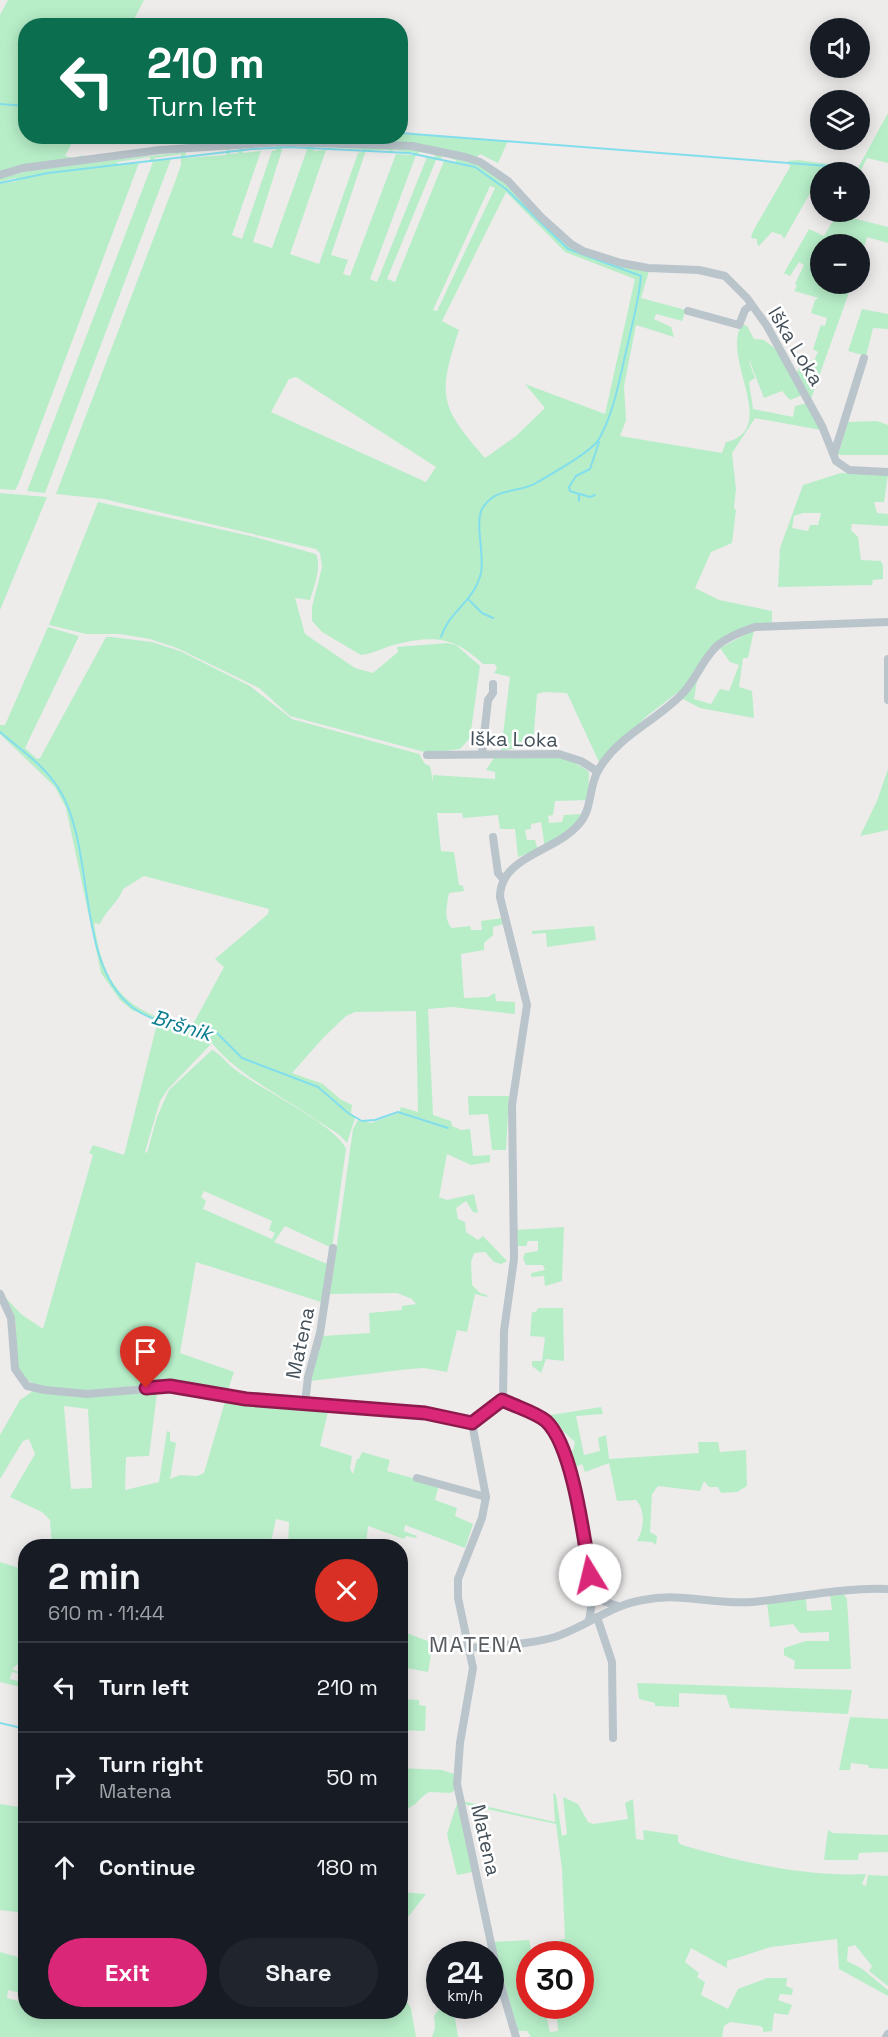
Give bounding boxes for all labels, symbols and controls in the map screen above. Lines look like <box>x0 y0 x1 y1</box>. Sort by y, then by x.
map controls <box>810 18 870 294</box>
button: sound <box>810 18 870 78</box>
text: 210 m <box>147 37 265 90</box>
icon: left <box>48 42 126 120</box>
text: Turn left <box>147 89 257 124</box>
button: layers <box>810 90 870 150</box>
button: + <box>810 162 870 222</box>
button: − <box>810 234 870 294</box>
street label: Iška Loka <box>762 302 830 390</box>
street label: Iška Loka <box>470 725 558 753</box>
water label: Bršnik <box>148 1003 218 1048</box>
street label: Matena <box>280 1305 320 1381</box>
pin <box>120 1326 171 1388</box>
icon: arrive <box>129 1335 162 1368</box>
position arrow <box>558 1543 622 1607</box>
text: 2 min <box>48 1554 141 1600</box>
button: close <box>315 1559 378 1622</box>
text: 610 m · 11:44 <box>48 1600 165 1626</box>
district label: MATENA <box>429 1630 523 1658</box>
icon: left <box>48 1671 81 1704</box>
text: Turn left <box>99 1673 189 1701</box>
text: 210 m <box>317 1673 378 1701</box>
text: Turn right <box>99 1750 204 1778</box>
icon: right <box>48 1761 81 1794</box>
text: 50 m <box>326 1763 378 1791</box>
text: Matena <box>99 1778 172 1804</box>
street label: Matena <box>465 1802 507 1878</box>
icon: ahead <box>48 1851 81 1884</box>
text: Continue <box>99 1853 195 1881</box>
text: 180 m <box>316 1853 378 1881</box>
button: Exit <box>48 1938 207 2007</box>
button: Share <box>219 1938 378 2007</box>
speed limit sign: 30 <box>516 1941 594 2019</box>
text: 24 <box>447 1953 483 1992</box>
text: km/h <box>447 1986 483 2005</box>

